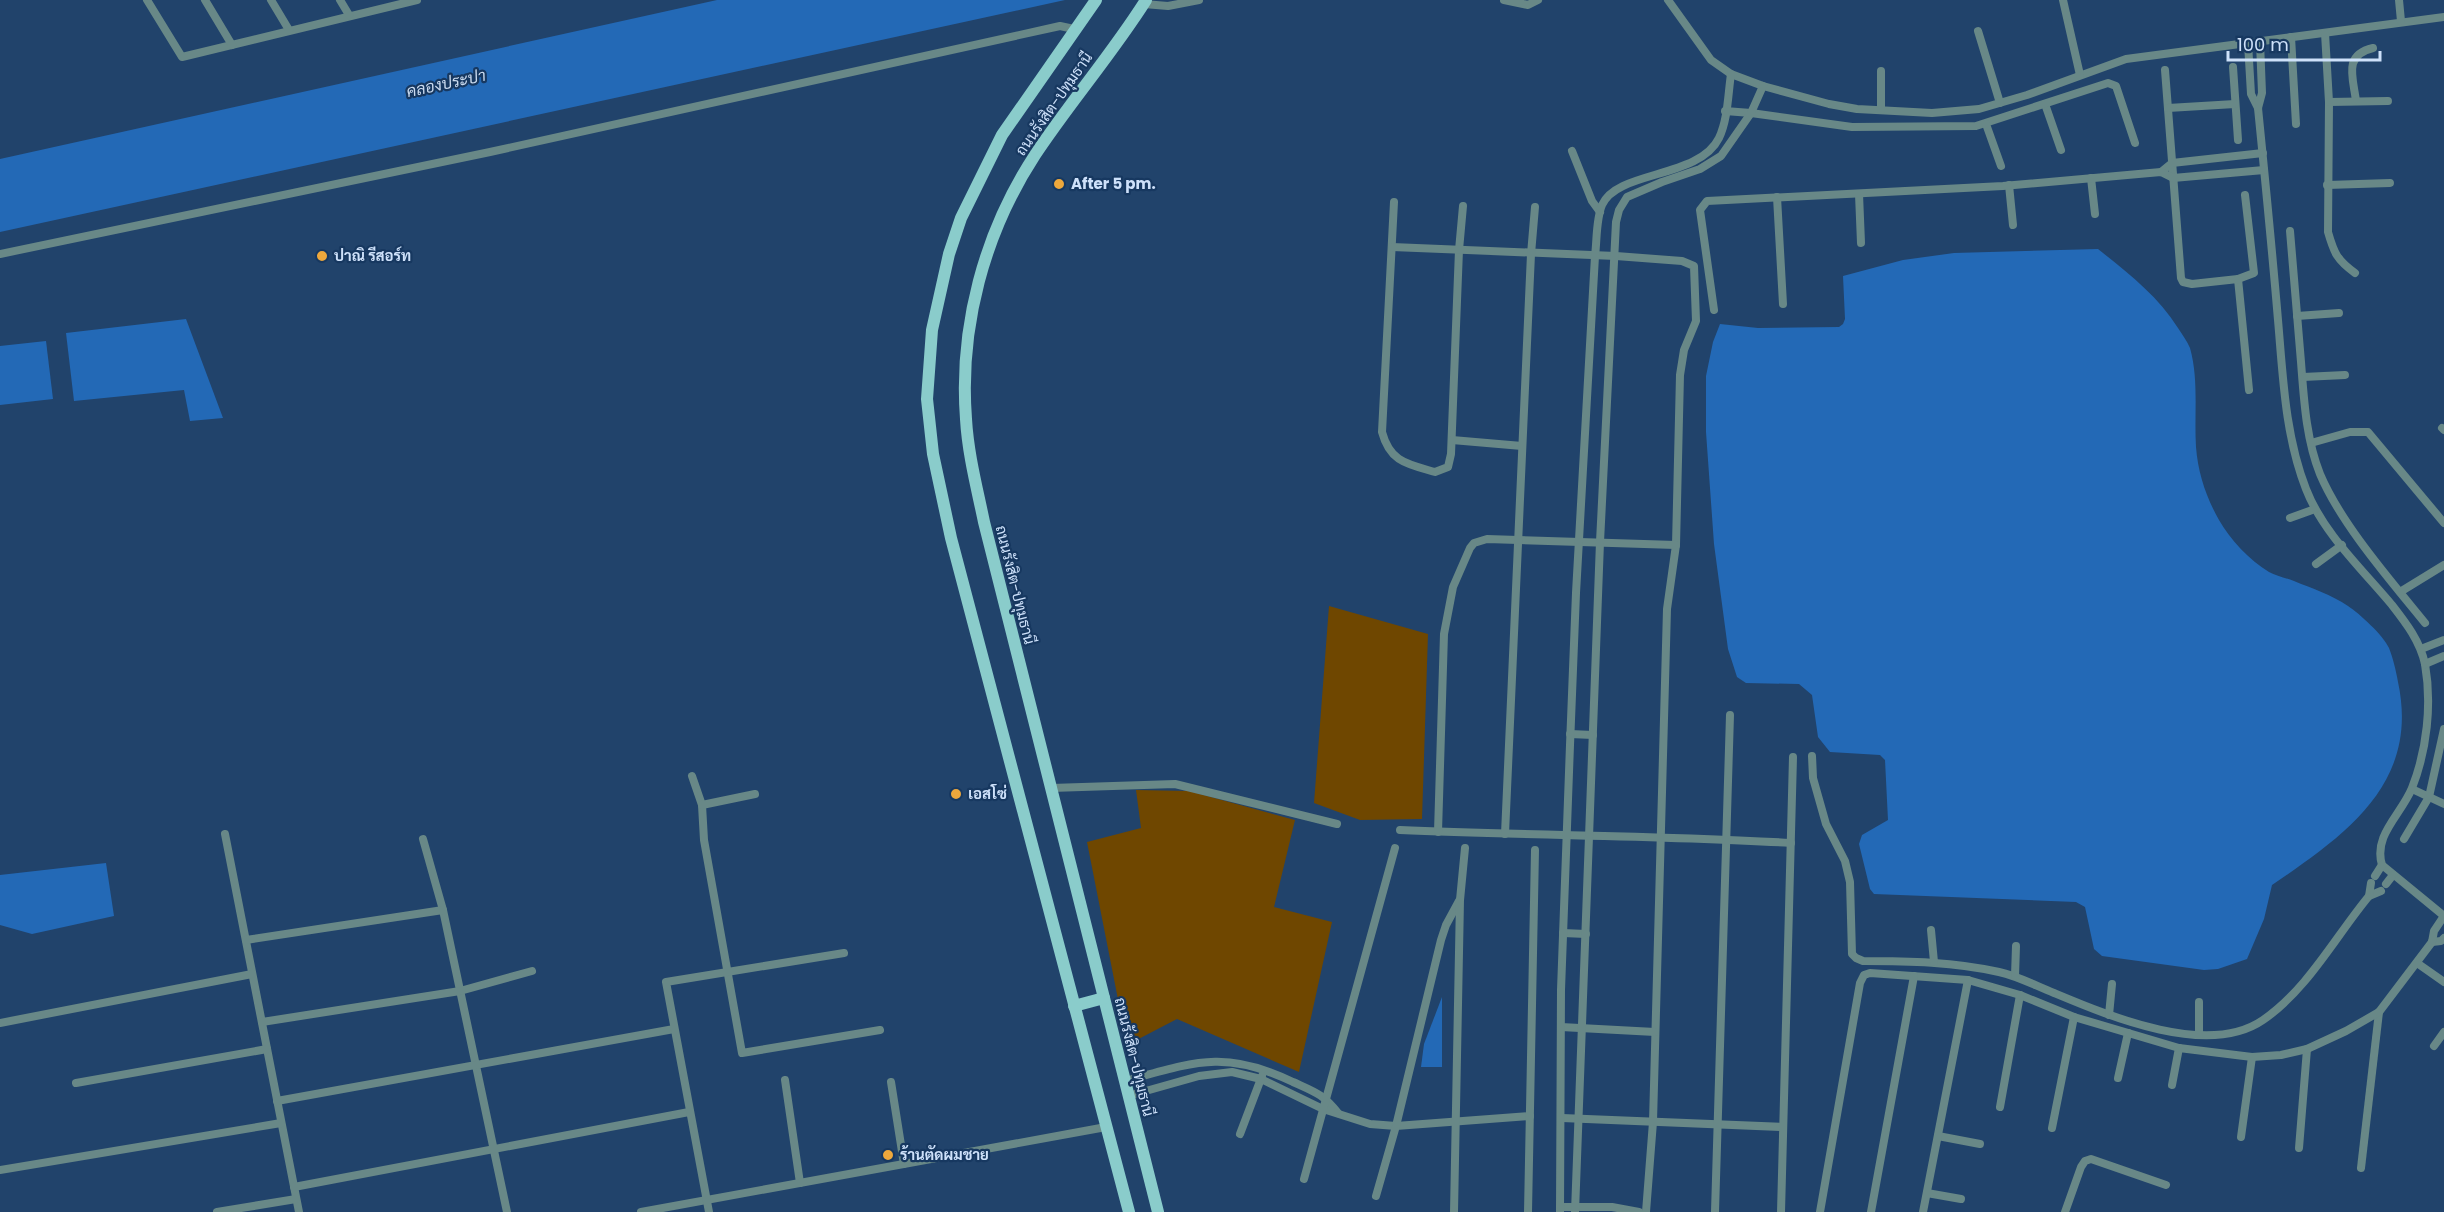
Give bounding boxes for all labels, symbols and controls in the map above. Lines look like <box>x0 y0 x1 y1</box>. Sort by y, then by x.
scale bar <box>2228 24 2380 62</box>
text: 100 m <box>2237 32 2289 57</box>
street label: ถนนรังสิต-ปทุมธานี <box>1010 48 1098 160</box>
water label: คลองประปา <box>404 64 488 103</box>
place label: After 5 pm. <box>1071 173 1156 194</box>
marker: After 5 pm. <box>1052 177 1066 191</box>
place label: ปาณิ รีสอร์ท <box>334 245 411 266</box>
marker: ปาณิ รีสอร์ท <box>315 249 329 263</box>
street label: ถนนรังสิต-ปทุมธานี <box>990 523 1040 647</box>
place label: เอสโซ่ <box>968 783 1007 804</box>
marker: เอสโซ่ <box>949 787 963 801</box>
street label: ถนนรังสิต-ปทุมธานี <box>1109 995 1159 1119</box>
place label: ร้านตัดผมชาย <box>900 1144 989 1165</box>
marker: ร้านตัดผมชาย <box>881 1148 895 1162</box>

